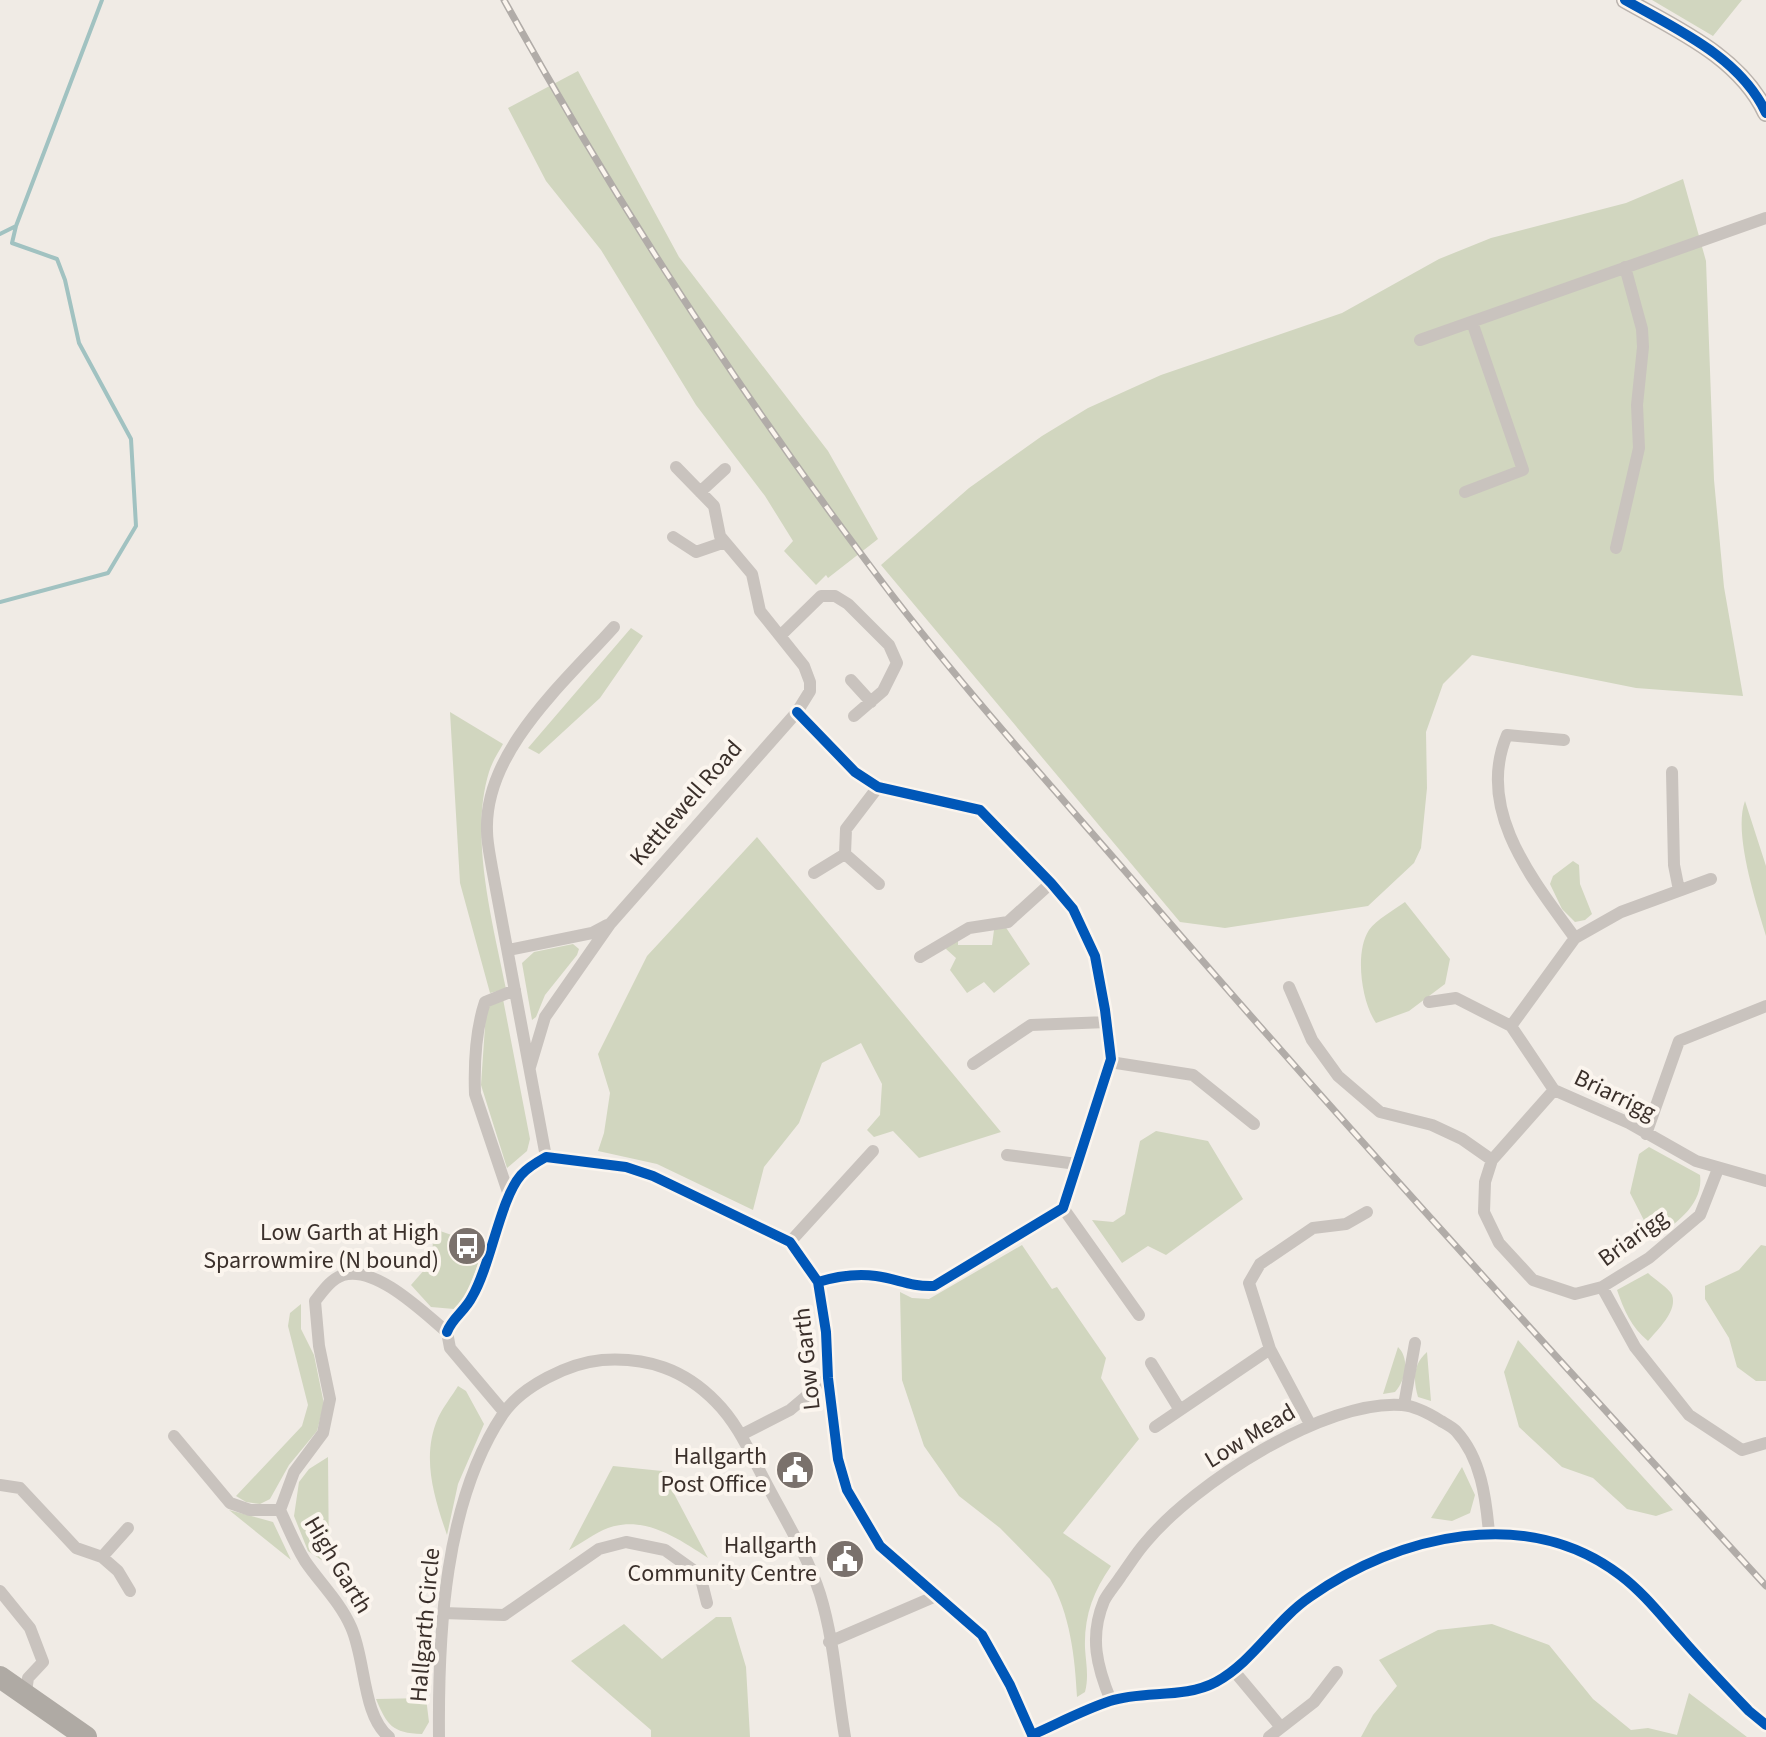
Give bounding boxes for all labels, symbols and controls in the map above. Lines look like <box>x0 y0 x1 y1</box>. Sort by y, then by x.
street label: Kettlewell Road <box>621 732 751 874</box>
street label: Briarrigg <box>1568 1060 1662 1130</box>
street label: Briarigg <box>1591 1201 1675 1275</box>
place label: Low Garth at High Sparrowmire (N bound) <box>203 1215 439 1278</box>
bus stop icon: Low Garth at High Sparrowmire (N bound) <box>446 1225 488 1267</box>
street label: Low Garth <box>784 1306 830 1412</box>
street label: Low Mead <box>1198 1395 1302 1477</box>
place label: Hallgarth Post Office <box>661 1439 767 1502</box>
public building icon: Hallgarth Post Office <box>774 1449 816 1491</box>
street label: High Garth <box>295 1510 381 1620</box>
place label: Hallgarth Community Centre <box>627 1528 817 1591</box>
public building icon: Hallgarth Community Centre <box>824 1538 866 1580</box>
street label: Hallgarth Circle <box>401 1546 449 1704</box>

